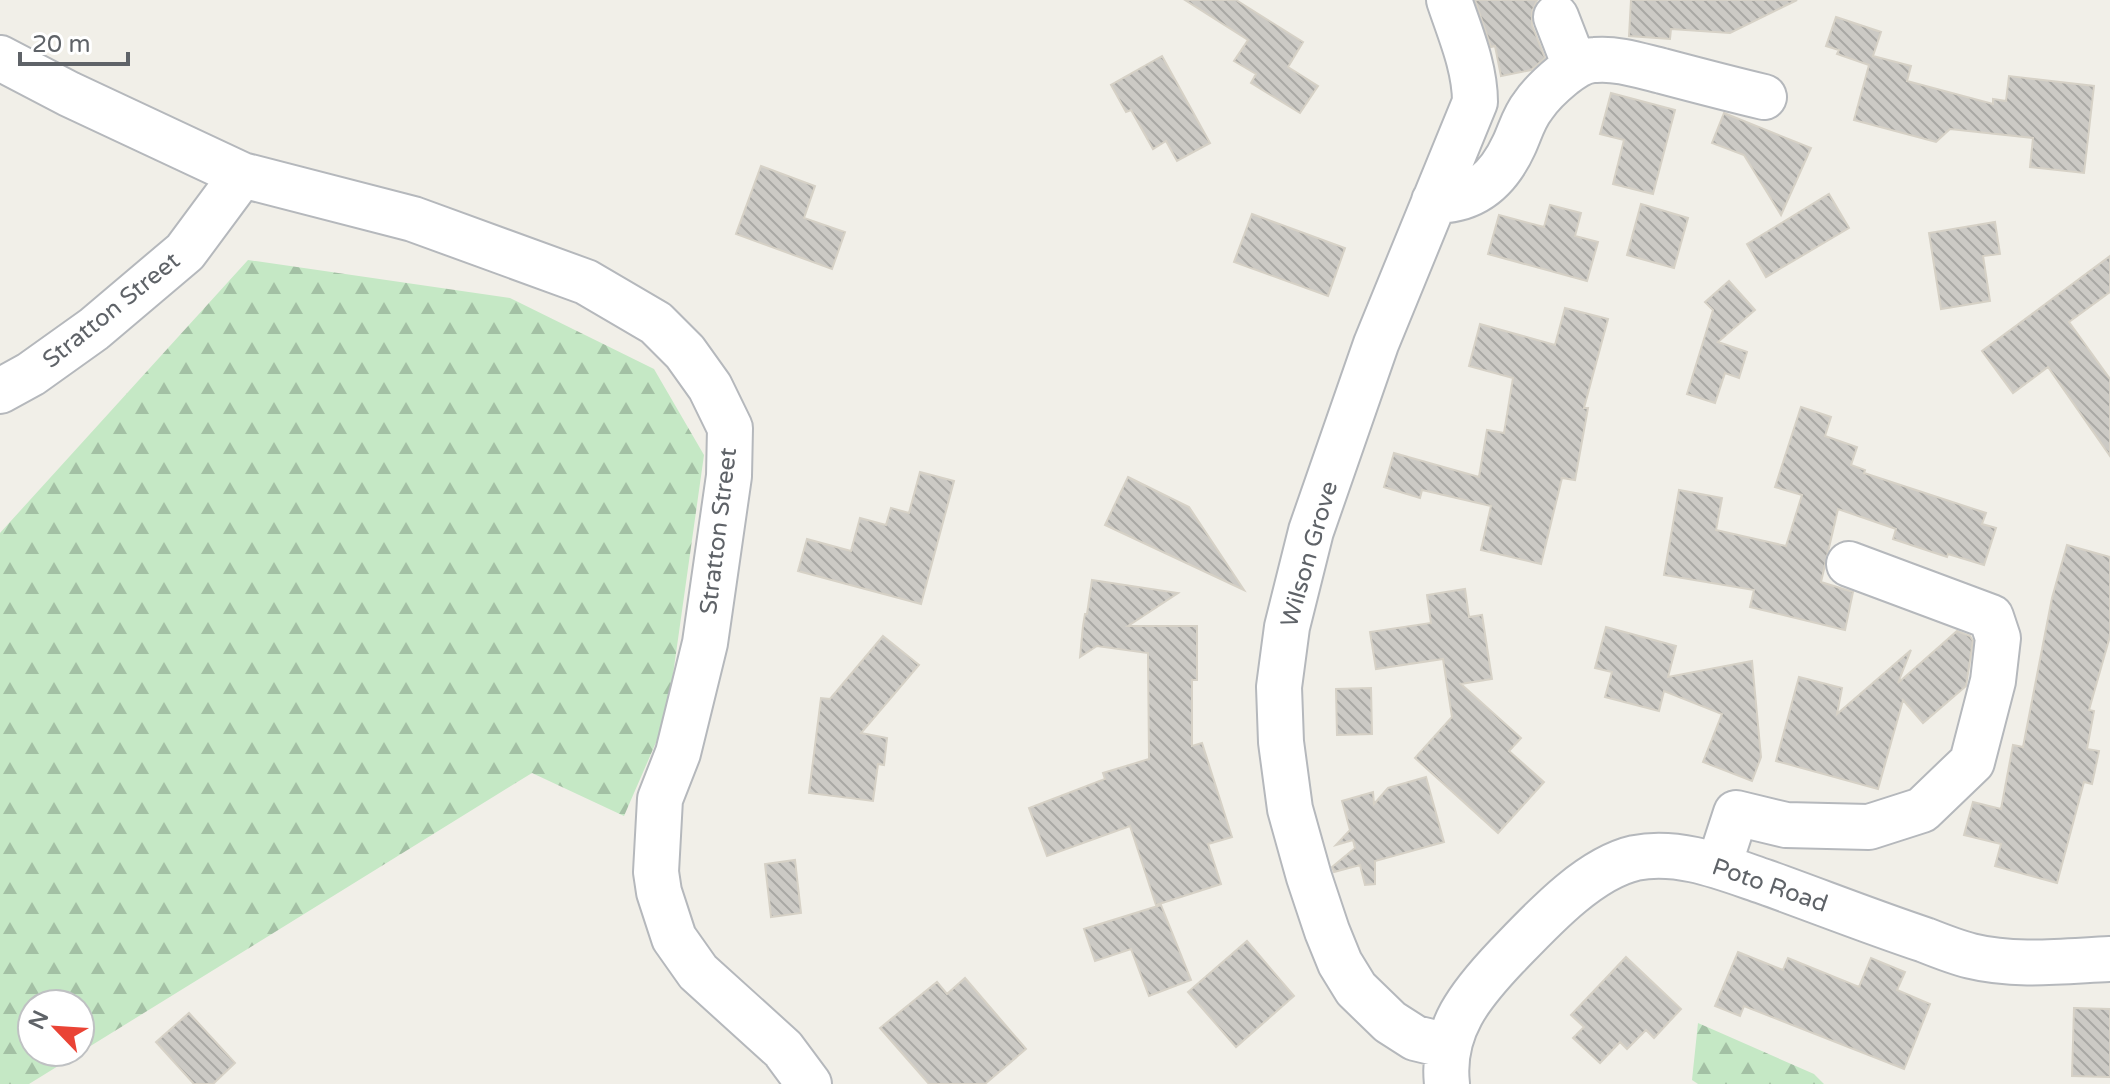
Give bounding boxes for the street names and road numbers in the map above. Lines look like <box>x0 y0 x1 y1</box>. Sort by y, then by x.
street label: Stratton Street <box>37 246 186 375</box>
street label: Stratton Street <box>694 446 743 616</box>
street label: Wilson Grove <box>1275 478 1344 630</box>
street label: Poto Road <box>1708 852 1831 919</box>

